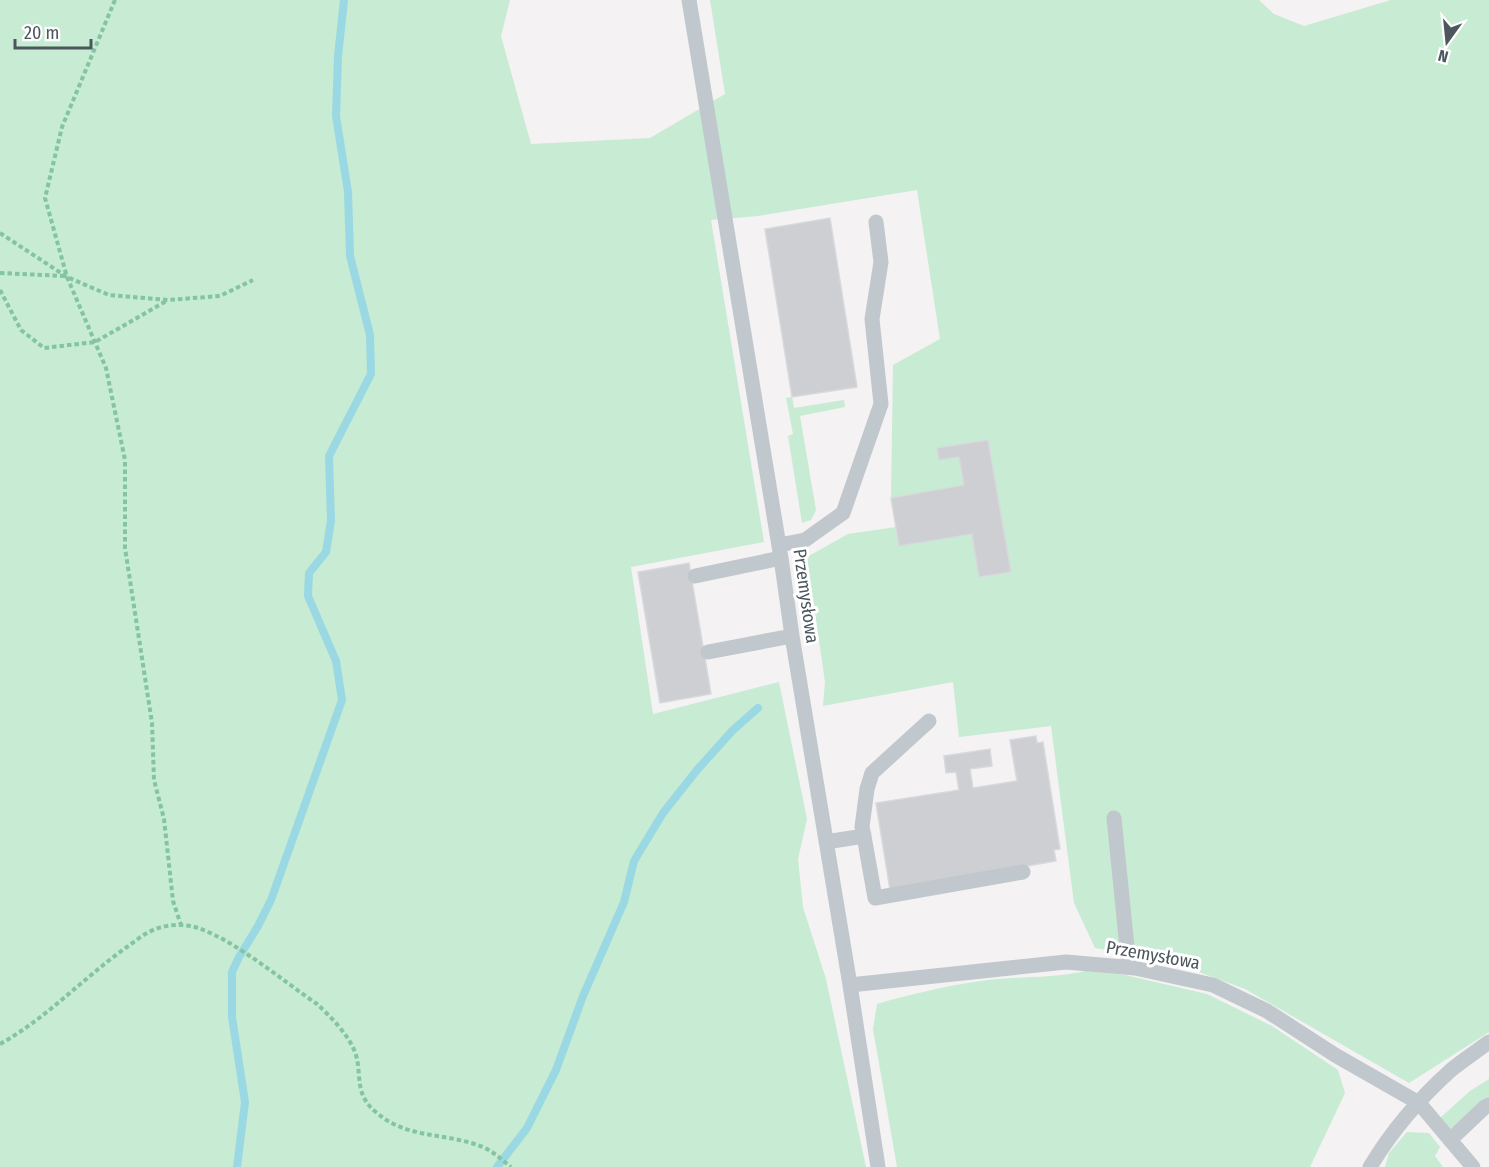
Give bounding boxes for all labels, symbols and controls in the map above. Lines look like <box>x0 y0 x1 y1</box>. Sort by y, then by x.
scale bar <box>15 12 92 50</box>
north arrow <box>1417 12 1477 72</box>
text: 20 m <box>24 22 59 44</box>
text: N <box>1436 46 1450 66</box>
street label: Przemysłowa <box>788 547 824 645</box>
street label: Przemysłowa <box>1104 936 1202 974</box>

